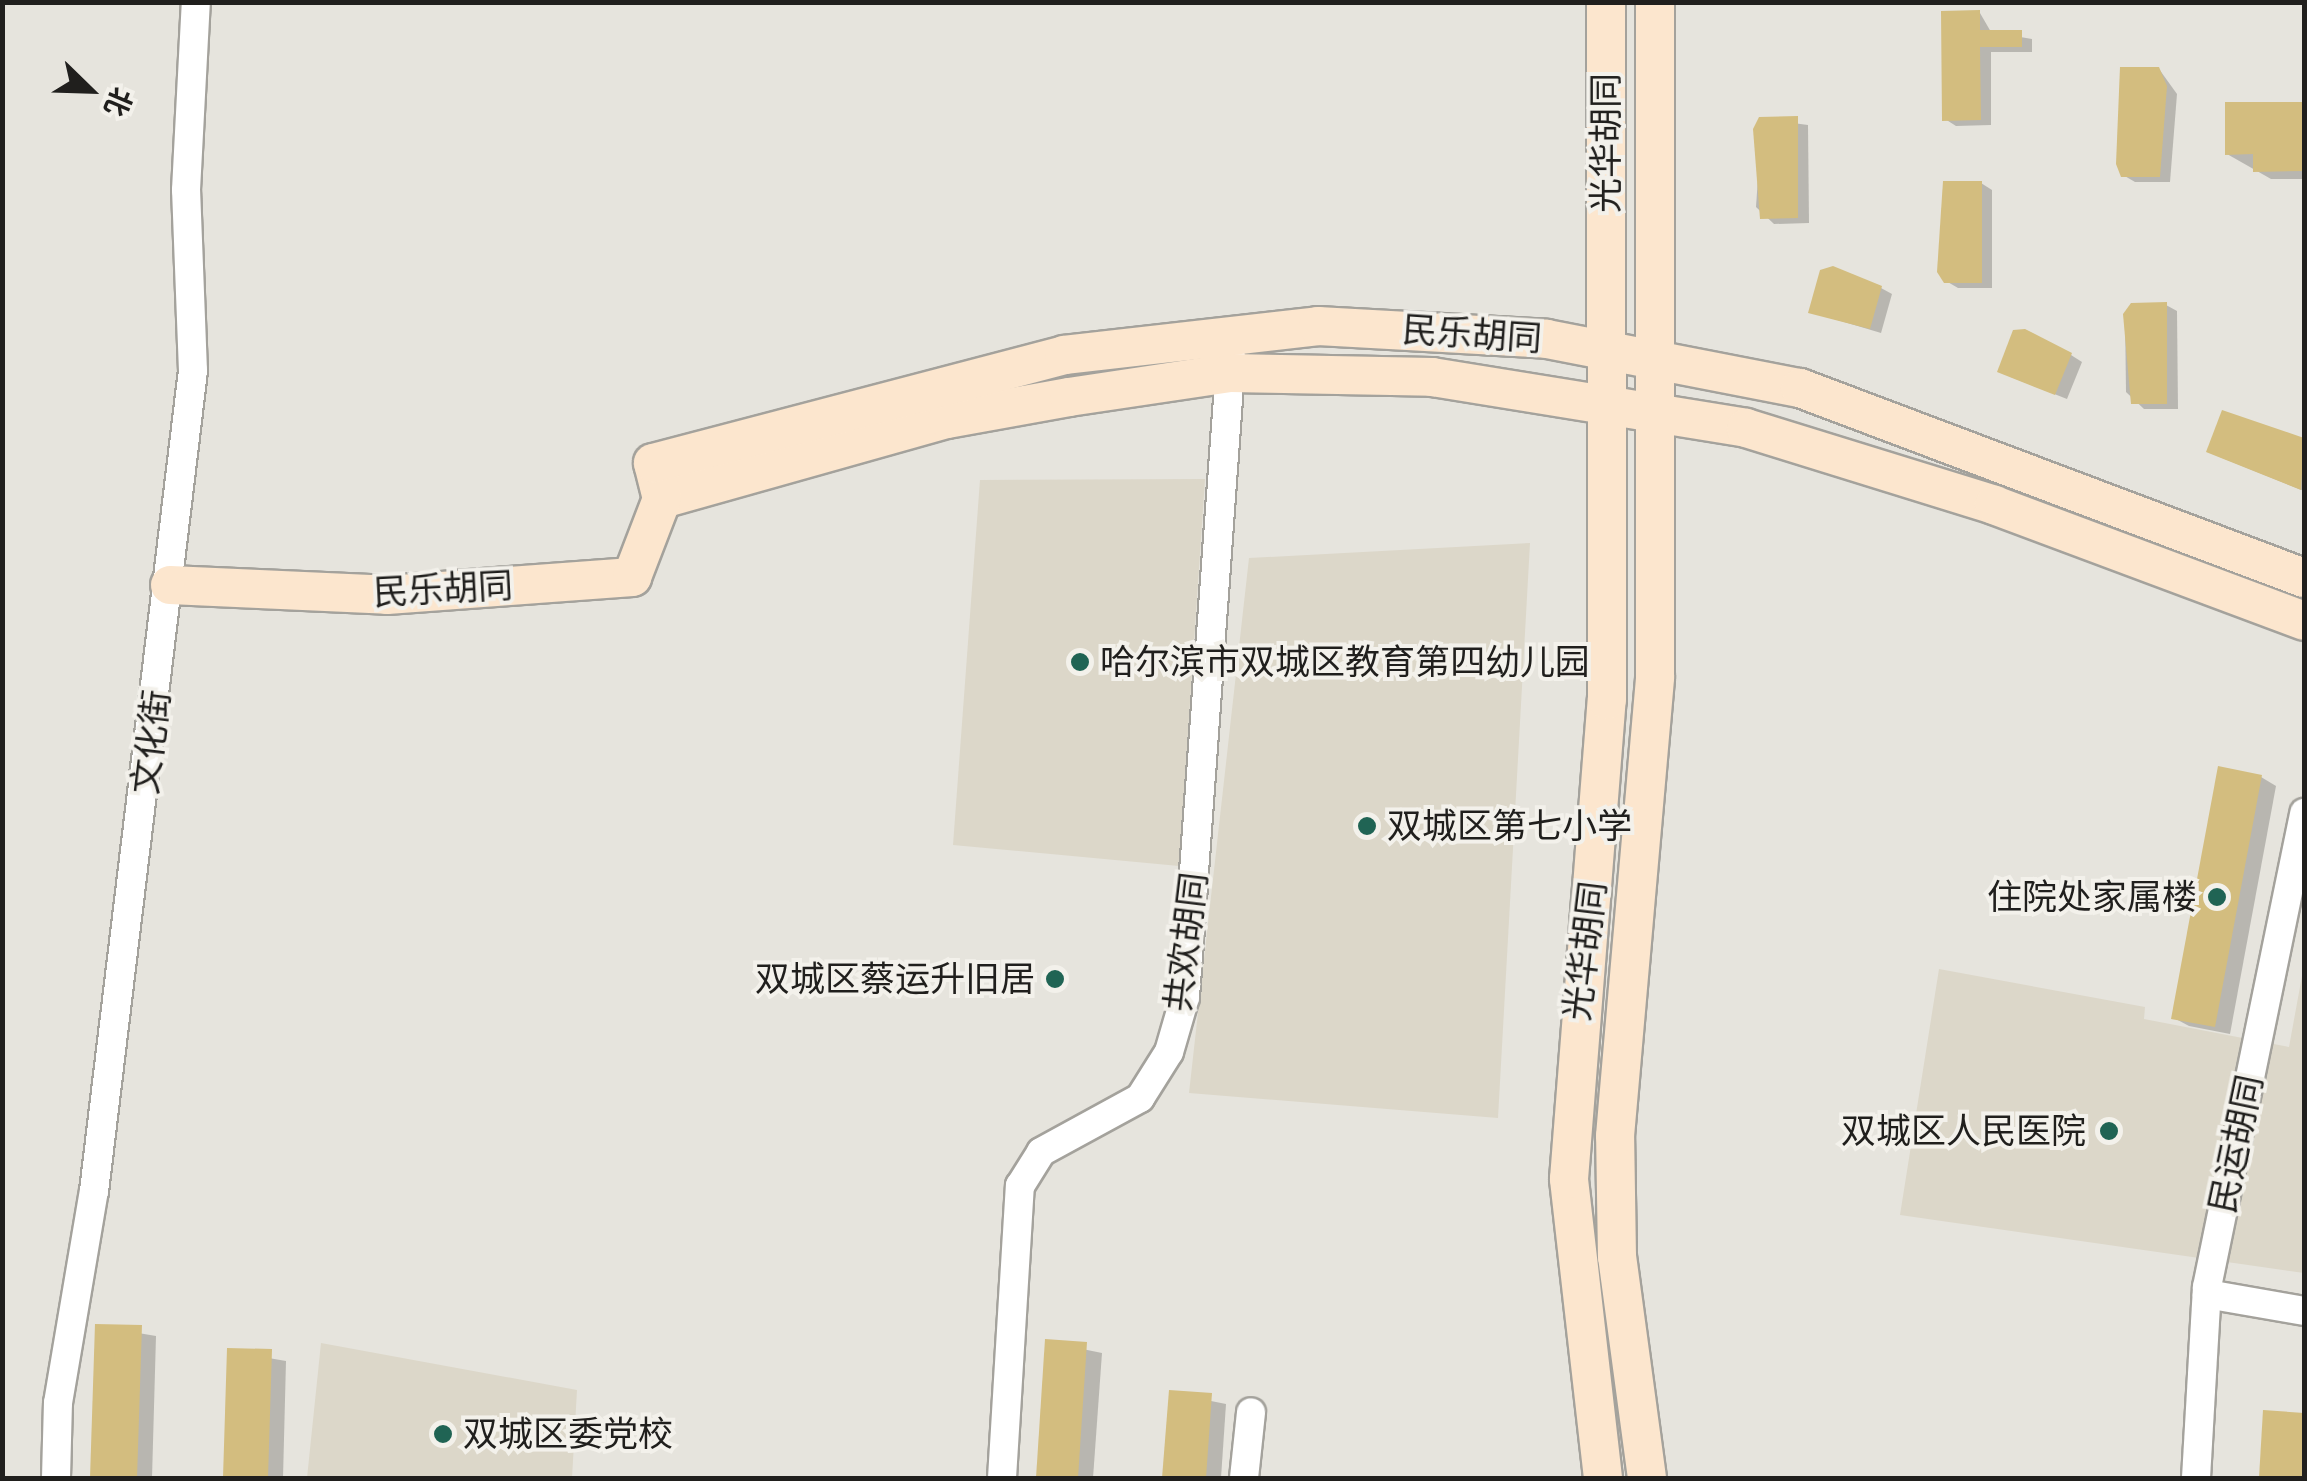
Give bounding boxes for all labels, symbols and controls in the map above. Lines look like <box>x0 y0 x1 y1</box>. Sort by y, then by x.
north arrow <box>40 40 140 140</box>
street label: 光华胡同 <box>1585 73 1627 213</box>
text: 北 <box>97 83 139 121</box>
street label: 民乐胡同 <box>1401 308 1543 360</box>
street label: 民乐胡同 <box>372 564 514 614</box>
place label: 哈尔滨市双城区教育第四幼儿园 <box>1100 641 1590 683</box>
marker: 哈尔滨市双城区教育第四幼儿园 <box>1069 651 1091 673</box>
street label: 文化街 <box>124 687 178 797</box>
place label: 双城区第七小学 <box>1387 805 1632 847</box>
marker: 双城区第七小学 <box>1356 815 1378 837</box>
street label: 共欢胡同 <box>1157 870 1215 1014</box>
place label: 住院处家属楼 <box>1987 876 2197 918</box>
street label: 光华胡同 <box>1556 879 1614 1023</box>
marker: 住院处家属楼 <box>2206 886 2228 908</box>
place label: 双城区蔡运升旧居 <box>755 958 1035 1000</box>
marker: 双城区蔡运升旧居 <box>1044 968 1066 990</box>
street label: 民运胡同 <box>2201 1071 2271 1217</box>
place label: 双城区人民医院 <box>1841 1110 2086 1152</box>
marker: 双城区人民医院 <box>2096 1118 2122 1144</box>
place label: 双城区委党校 <box>463 1413 673 1455</box>
marker: 双城区委党校 <box>432 1423 454 1445</box>

